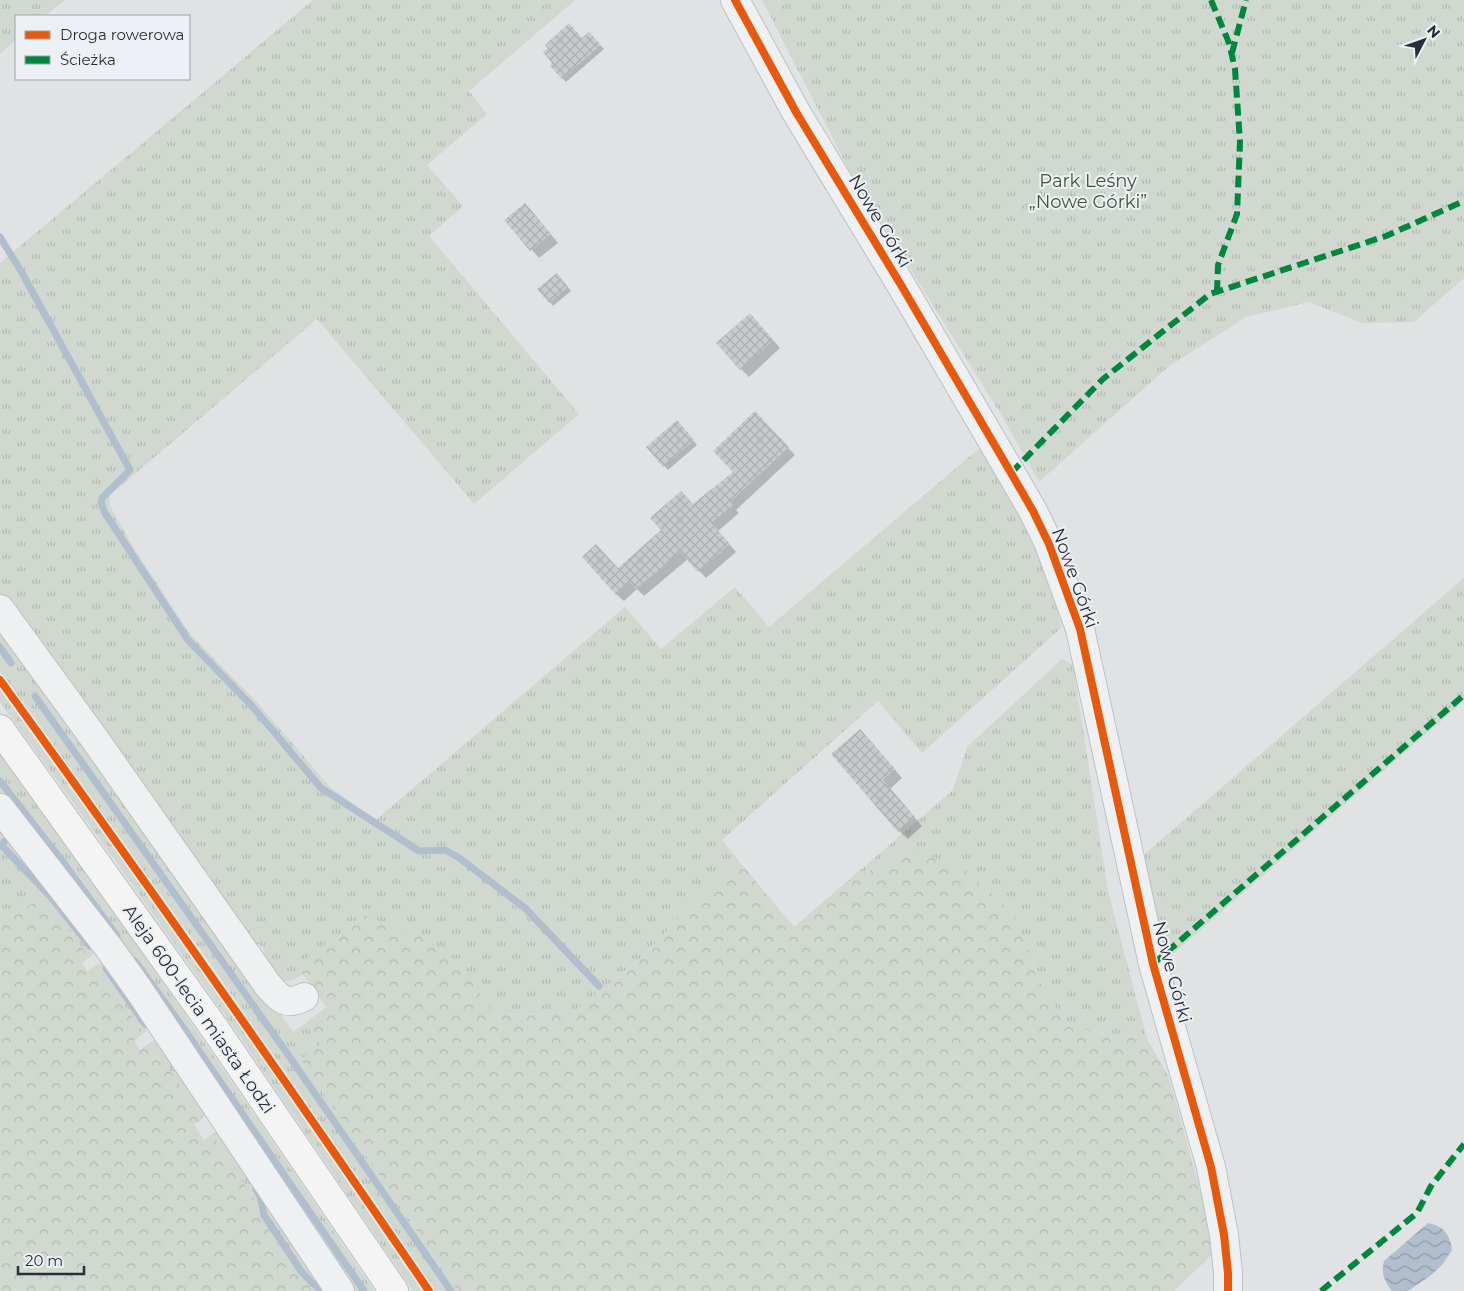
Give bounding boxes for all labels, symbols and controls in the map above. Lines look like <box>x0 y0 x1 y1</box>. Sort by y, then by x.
legend <box>15 15 190 80</box>
north arrow <box>1399 15 1449 65</box>
text: N <box>1423 21 1444 42</box>
text: Droga rowerowa <box>60 25 184 44</box>
text: Ścieżka <box>60 50 116 69</box>
street label: Nowe Górki <box>844 170 916 272</box>
park label: Park Leśny „Nowe Górki” <box>1029 170 1147 213</box>
street label: Nowe Górki <box>1047 525 1103 631</box>
street label: Aleja 600-lecia miasta Łodzi <box>118 900 280 1118</box>
street label: Nowe Górki <box>1148 919 1196 1025</box>
scale bar <box>18 1244 84 1276</box>
text: 20 m <box>25 1251 63 1270</box>

